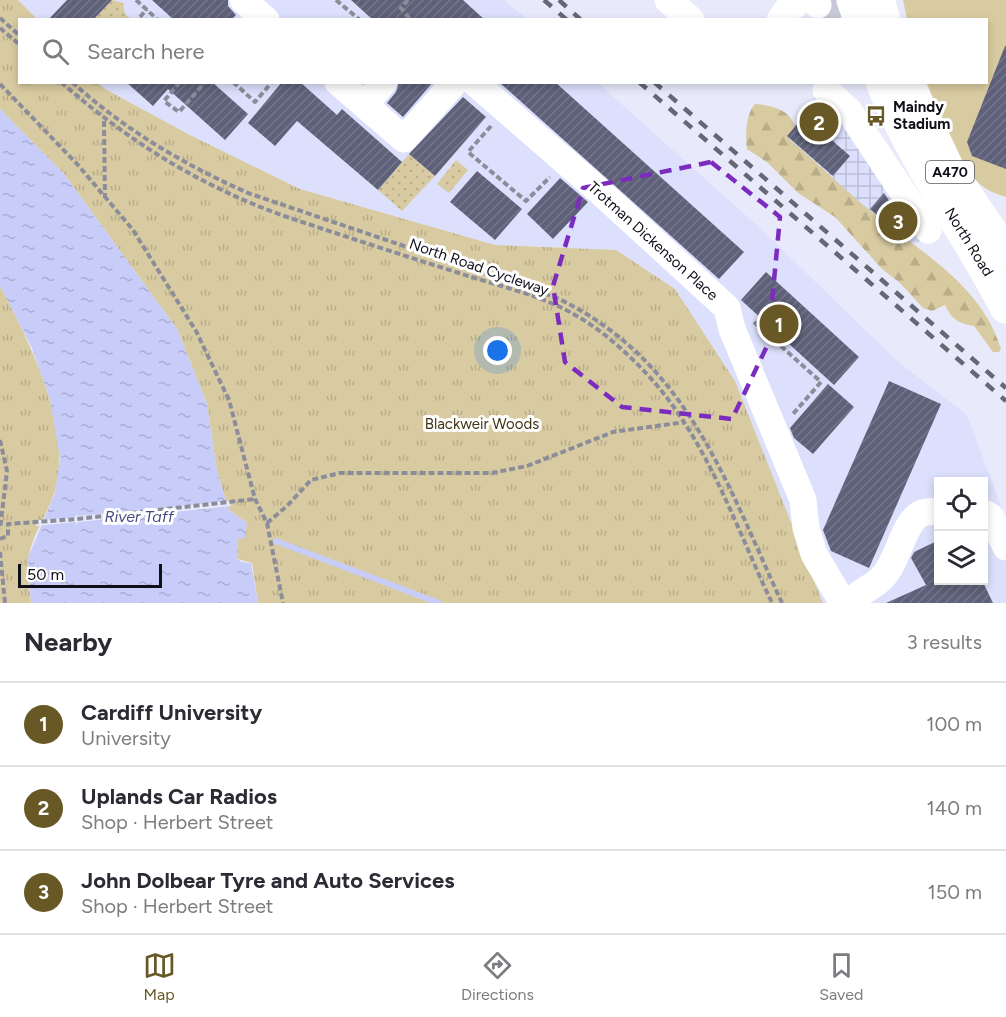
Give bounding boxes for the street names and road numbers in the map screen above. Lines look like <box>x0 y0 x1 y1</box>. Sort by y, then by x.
road number: A470 <box>926 161 974 183</box>
street label: Trotman Dickenson Place <box>584 178 722 304</box>
street label: North Road <box>941 204 997 280</box>
street label: North Road Cycleway <box>407 235 551 299</box>

